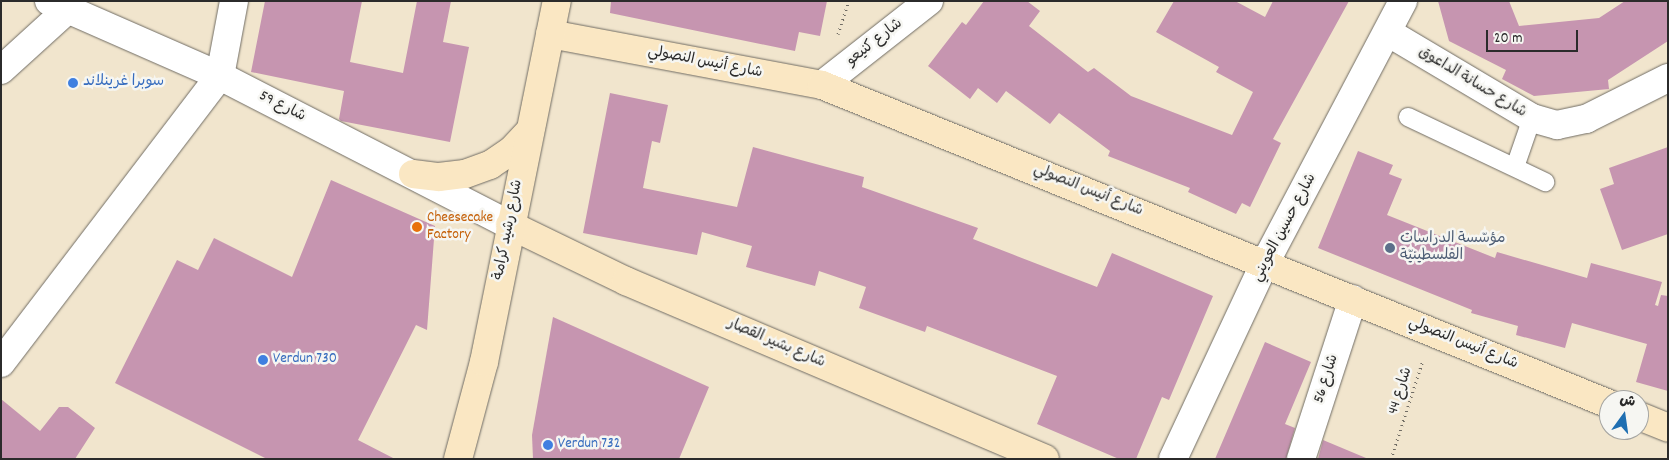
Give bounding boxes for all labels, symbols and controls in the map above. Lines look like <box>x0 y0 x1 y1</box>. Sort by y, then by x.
street label: شارع كنيعو <box>843 15 907 71</box>
scale bar <box>1489 20 1582 52</box>
text: 20 m <box>1494 28 1522 50</box>
street label: شارع أنيس النصولي <box>646 43 764 83</box>
street label: شارع حسانة الداعوق <box>1415 44 1529 122</box>
place label: سوبرا غرينلاند <box>83 74 164 92</box>
marker: سوبرا غرينلاند <box>67 77 79 89</box>
street label: شارع 59 <box>256 88 308 126</box>
street label: شارع أنيس النصولي <box>1031 161 1145 221</box>
street label: شارع حسين العويني <box>1249 171 1321 285</box>
street label: شارع رشيد كرامة <box>490 178 528 282</box>
place label: Cheesecake Factory <box>427 209 493 244</box>
marker: Cheesecake Factory <box>411 221 423 233</box>
place label: مؤسّسة الدراسات الفلسطينيّة <box>1400 230 1505 265</box>
marker: مؤسّسة الدراسات الفلسطينيّة <box>1384 242 1396 254</box>
street label: شارع أنيس النصولي <box>1406 314 1520 374</box>
street label: شارع بشير القصار <box>724 315 828 373</box>
place label: Verdun 730 <box>273 351 337 369</box>
street label: شارع 56 <box>1311 352 1343 406</box>
marker: Verdun 730 <box>257 354 269 366</box>
street label: شارع 44 <box>1385 365 1417 417</box>
north arrow <box>1599 390 1649 440</box>
text: ش <box>1617 390 1637 413</box>
place label: Verdun 732 <box>558 436 620 454</box>
marker: Verdun 732 <box>542 439 554 451</box>

